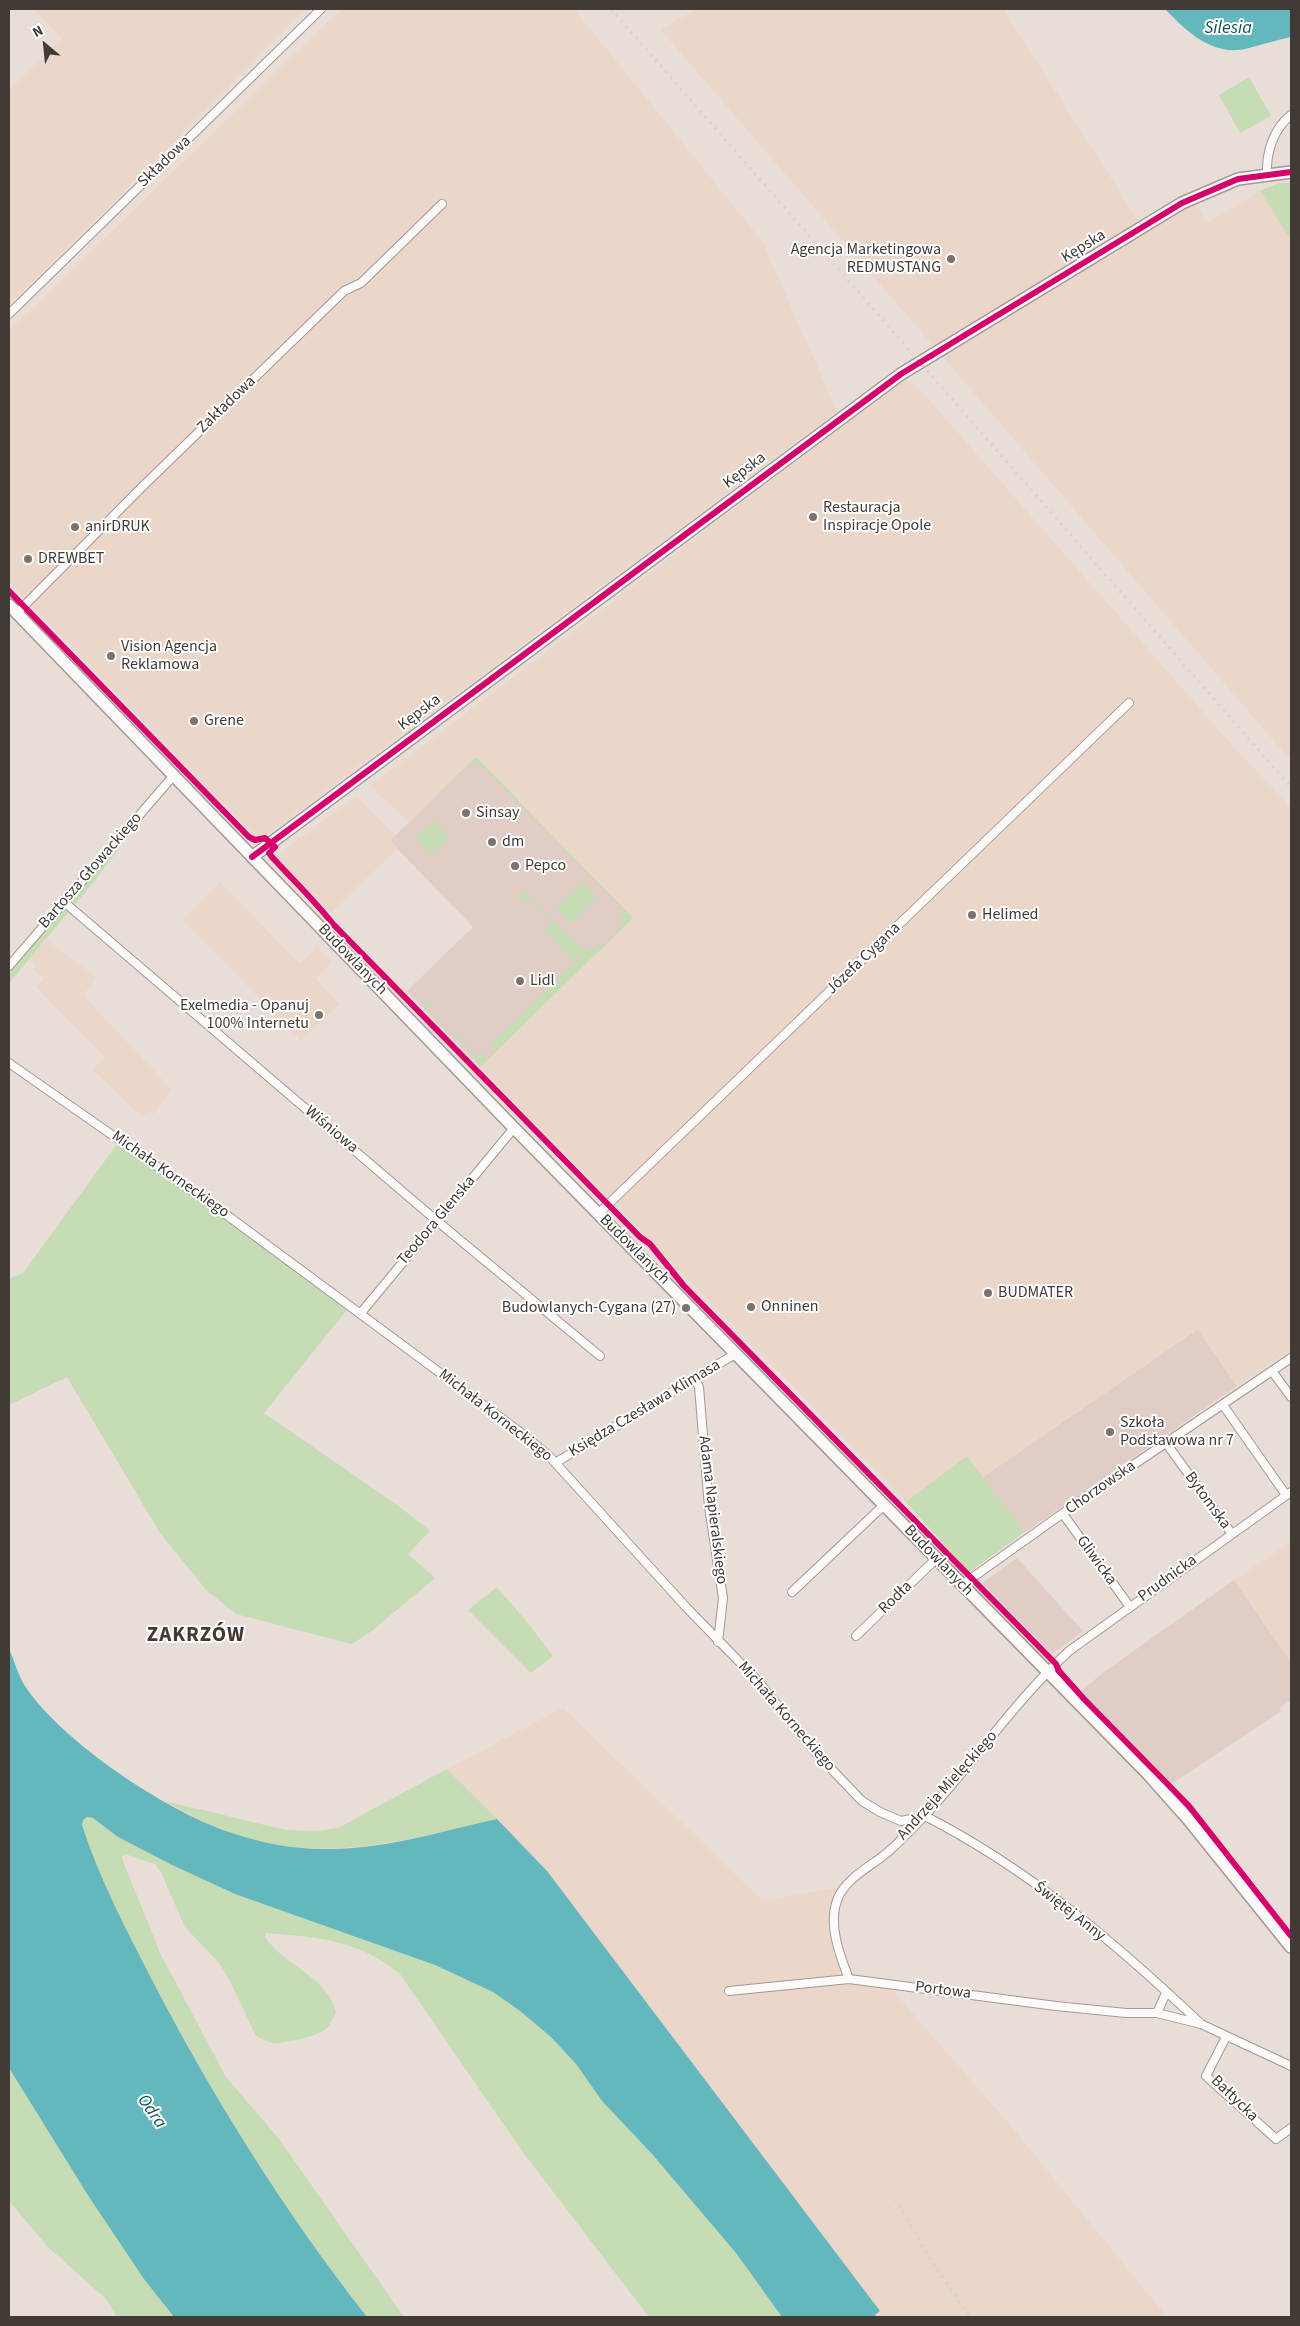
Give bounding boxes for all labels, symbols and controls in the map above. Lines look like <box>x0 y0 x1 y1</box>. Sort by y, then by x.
water label: Silesia <box>1204 18 1252 40</box>
north arrow <box>20 20 70 70</box>
text: N <box>29 21 47 43</box>
street label: Składowa <box>135 132 195 192</box>
street label: Kępska <box>1058 226 1110 268</box>
place label: Agencja Marketingowa REDMUSTANG <box>791 240 941 278</box>
marker: Agencja Marketingowa REDMUSTANG <box>945 253 957 265</box>
street label: Zakładowa <box>194 372 260 438</box>
street label: Kępska <box>720 449 770 493</box>
place label: Restauracja Inspiracje Opole <box>823 498 931 536</box>
marker: Restauracja Inspiracje Opole <box>807 511 819 523</box>
place label: anirDRUK <box>85 517 150 537</box>
marker: anirDRUK <box>69 521 81 533</box>
place label: DREWBET <box>38 549 104 569</box>
marker: DREWBET <box>22 553 34 565</box>
place label: Vision Agencja Reklamowa <box>121 637 217 675</box>
marker: Vision Agencja Reklamowa <box>105 650 117 662</box>
street label: Kępska <box>395 691 445 735</box>
place label: Grene <box>204 711 244 731</box>
marker: Grene <box>188 715 200 727</box>
place label: Sinsay <box>476 803 519 823</box>
marker: Sinsay <box>460 807 472 819</box>
street label: Bartosza Głowackiego <box>35 809 147 933</box>
place label: dm <box>502 832 524 852</box>
marker: dm <box>486 836 498 848</box>
place label: Pepco <box>525 856 566 876</box>
marker: Pepco <box>509 860 521 872</box>
place label: Helimed <box>982 905 1038 925</box>
marker: Helimed <box>966 909 978 921</box>
street label: Józefa Cygana <box>823 919 905 999</box>
street label: Budowlanych <box>313 920 391 1000</box>
place label: Lidl <box>530 971 555 991</box>
marker: Lidl <box>514 975 526 987</box>
place label: Exelmedia - Opanuj 100% Internetu <box>180 996 309 1034</box>
marker: Exelmedia - Opanuj 100% Internetu <box>313 1009 325 1021</box>
street label: Wiśniowa <box>300 1102 362 1158</box>
street label: Michała Korneckiego <box>107 1127 233 1223</box>
street label: Teodora Glenska <box>394 1172 480 1270</box>
street label: Budowlanych <box>595 1211 673 1289</box>
place label: BUDMATER <box>998 1283 1073 1303</box>
marker: BUDMATER <box>982 1287 994 1299</box>
place label: Onninen <box>761 1297 819 1317</box>
place label: Budowlanych-Cygana (27) <box>502 1298 676 1318</box>
marker: Onninen <box>745 1301 757 1313</box>
marker: Budowlanych-Cygana (27) <box>680 1302 692 1314</box>
street label: Księdza Czesława Klimasa <box>566 1356 724 1462</box>
street label: Michała Korneckiego <box>434 1366 556 1466</box>
place label: Szkoła Podstawowa nr 7 <box>1120 1413 1234 1451</box>
marker: Szkoła Podstawowa nr 7 <box>1104 1426 1116 1438</box>
street label: Adama Napieralskiego <box>693 1435 731 1585</box>
street label: Chorzowska <box>1062 1457 1140 1519</box>
street label: Bytomska <box>1180 1469 1234 1533</box>
street label: Budowlanych <box>899 1521 977 1601</box>
street label: Gliwicka <box>1072 1533 1120 1589</box>
street label: Prudnicka <box>1135 1551 1201 1607</box>
street label: Rodła <box>875 1577 917 1619</box>
district label: ZAKRZÓW <box>146 1623 246 1649</box>
street label: Michała Korneckiego <box>733 1658 839 1776</box>
street label: Andrzeja Mielęckiego <box>894 1727 1002 1845</box>
street label: Świętej Anny <box>1029 1878 1109 1946</box>
street label: Portowa <box>914 1978 972 2004</box>
street label: Bałtycka <box>1206 2072 1262 2126</box>
water label: Odra <box>132 2091 170 2133</box>

